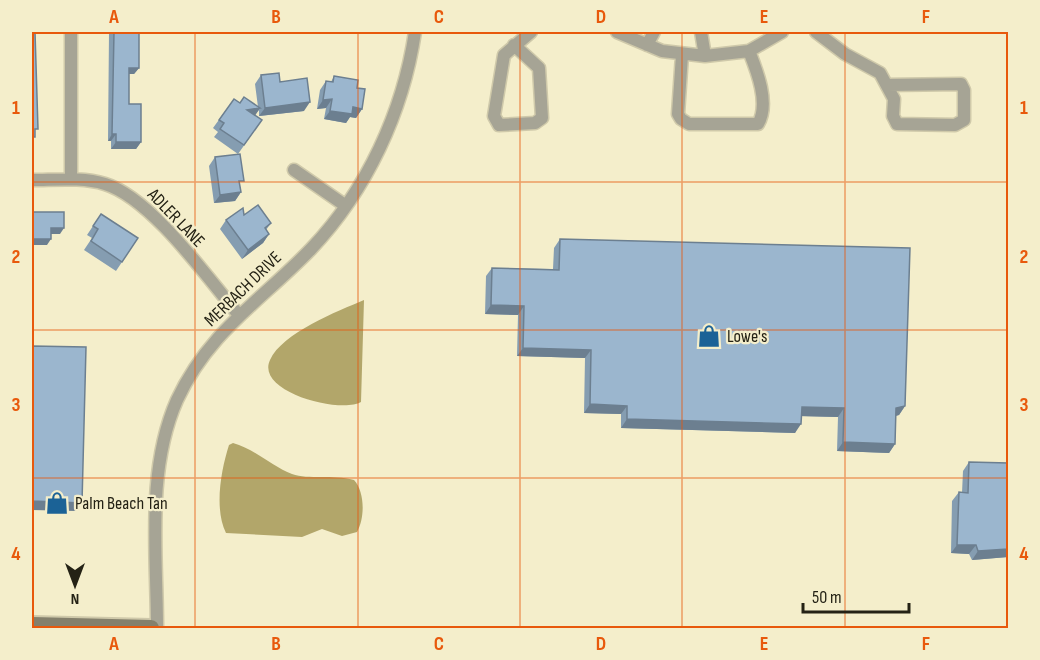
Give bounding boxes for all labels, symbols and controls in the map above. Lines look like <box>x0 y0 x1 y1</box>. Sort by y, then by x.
text: A <box>108 5 119 29</box>
text: B <box>271 5 281 29</box>
text: C <box>434 5 444 29</box>
text: D <box>596 5 606 29</box>
text: E <box>760 5 768 29</box>
text: F <box>922 5 930 29</box>
text: 1 <box>12 96 20 120</box>
text: 1 <box>1020 96 1028 120</box>
street label: ADLER LANE <box>142 184 209 252</box>
text: 2 <box>12 245 20 269</box>
text: 2 <box>1020 245 1028 269</box>
street label: MERBACH DRIVE <box>200 247 286 331</box>
shop icon: Lowe's <box>696 323 722 349</box>
place label: Lowe's <box>727 326 767 347</box>
text: 3 <box>12 393 21 417</box>
text: 3 <box>1020 393 1029 417</box>
shop icon: Palm Beach Tan <box>44 490 70 516</box>
place label: Palm Beach Tan <box>75 493 168 514</box>
text: 4 <box>11 542 21 566</box>
text: 4 <box>1019 542 1029 566</box>
north arrow <box>45 555 105 615</box>
scale bar <box>803 576 910 614</box>
text: 50 m <box>812 587 842 608</box>
text: N <box>71 589 79 608</box>
text: A <box>108 632 119 656</box>
text: B <box>271 632 281 656</box>
text: C <box>434 632 444 656</box>
text: D <box>596 632 606 656</box>
text: E <box>760 632 768 656</box>
text: F <box>922 632 930 656</box>

